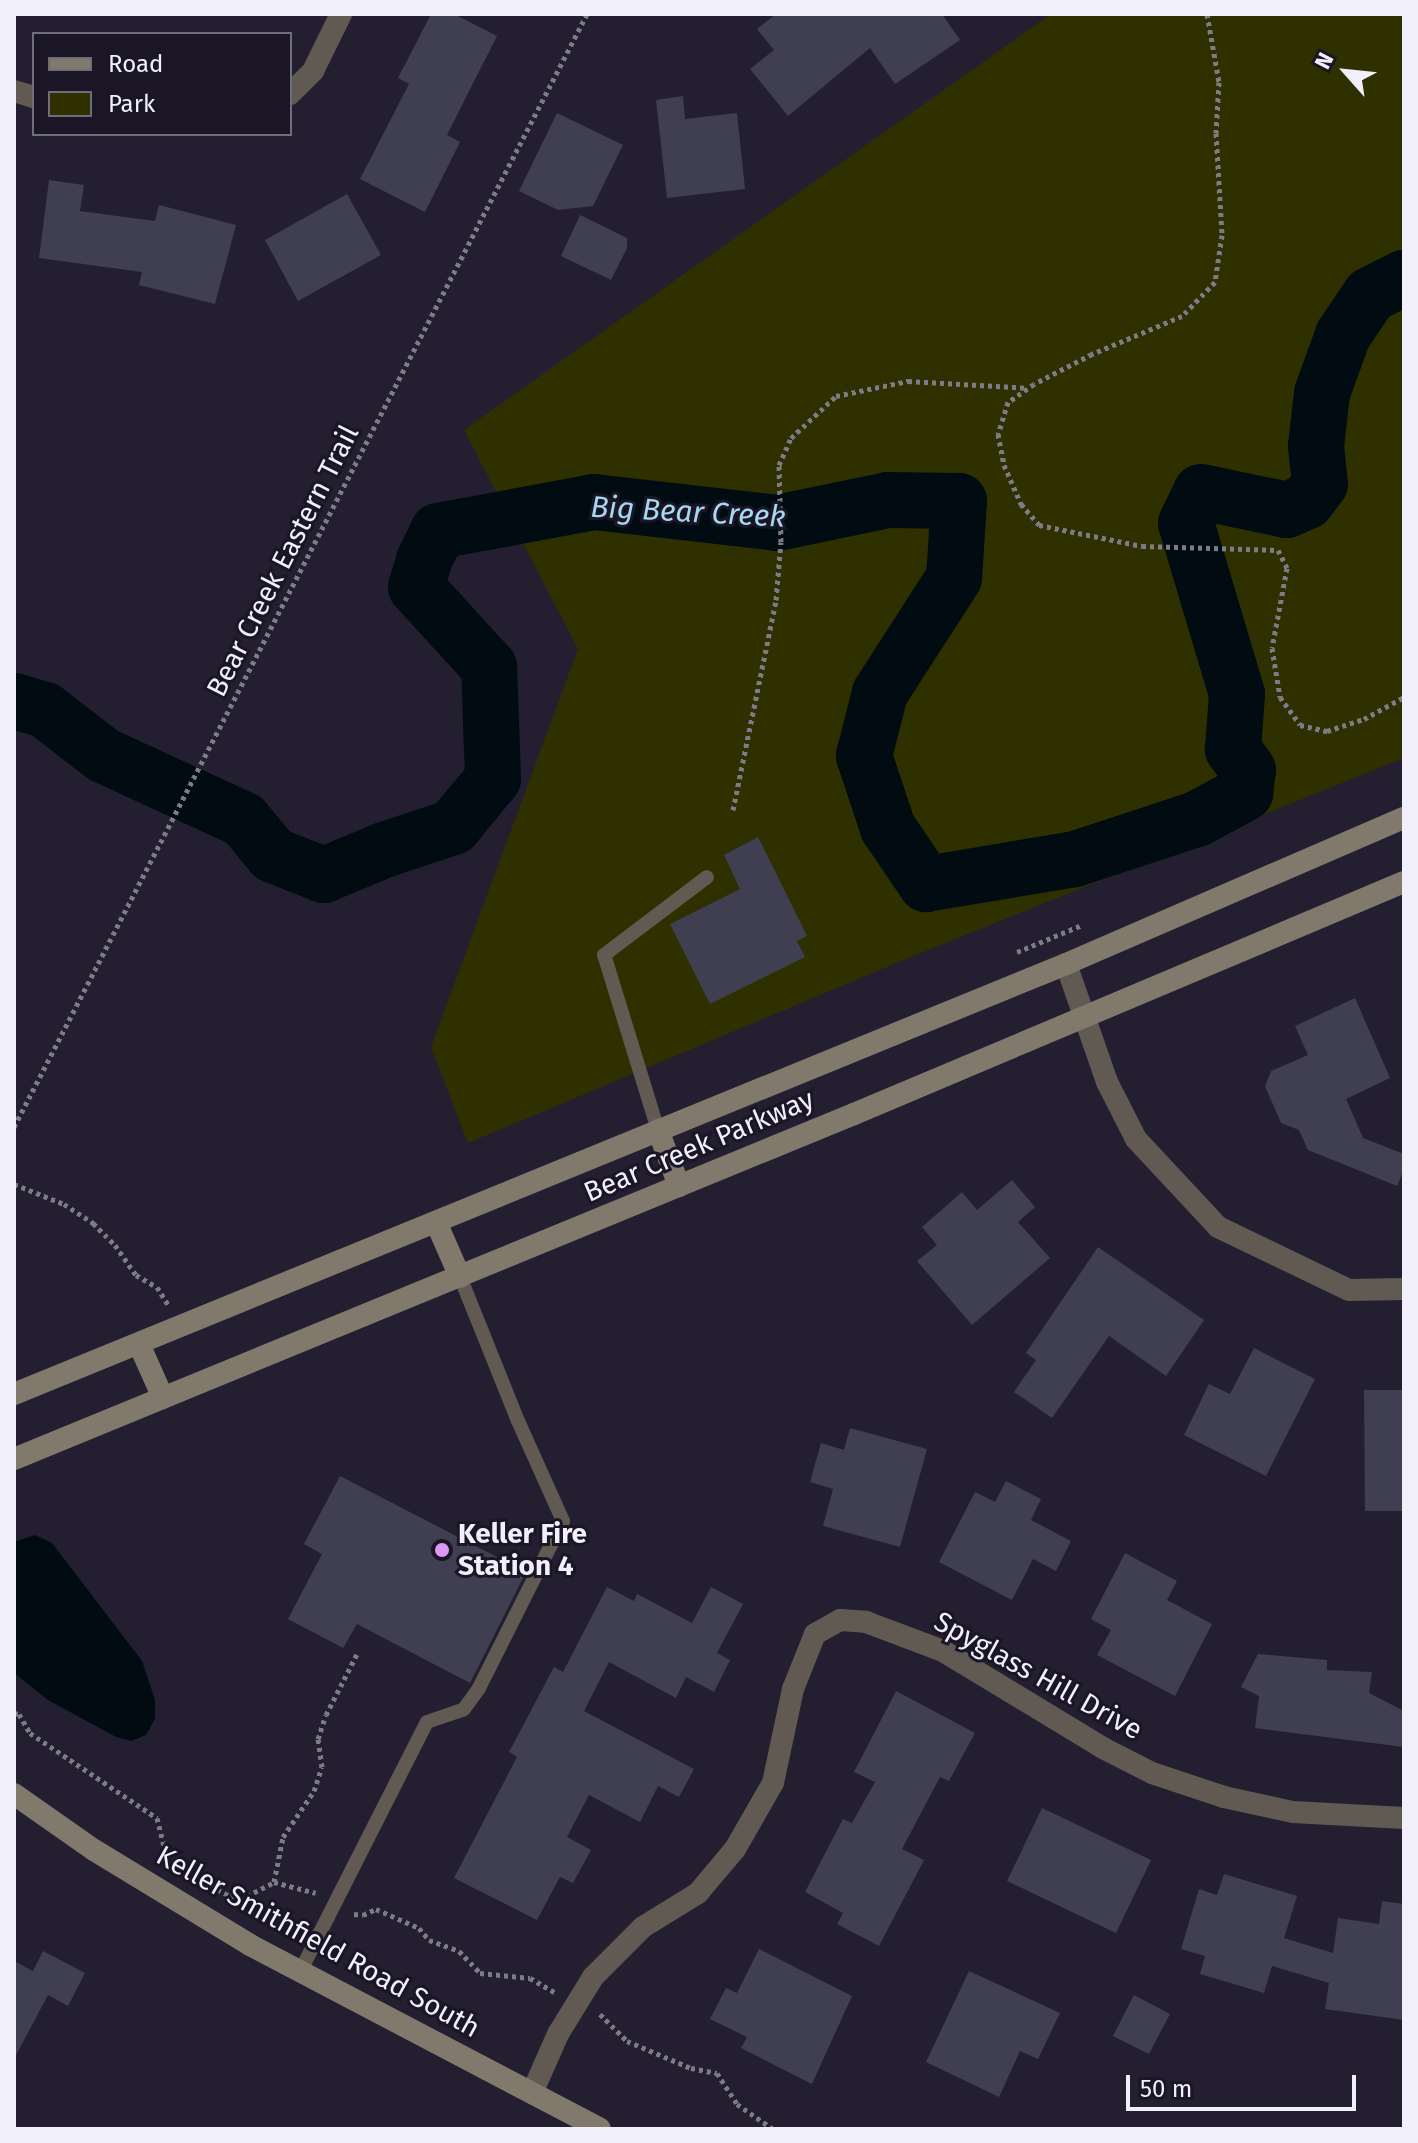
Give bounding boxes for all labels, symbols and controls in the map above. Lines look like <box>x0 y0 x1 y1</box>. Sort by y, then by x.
legend <box>32 32 292 136</box>
north arrow <box>1306 32 1386 112</box>
text: N <box>1309 48 1340 74</box>
text: Road <box>108 50 163 78</box>
text: Park <box>108 90 155 118</box>
street label: Bear Creek Eastern Trail <box>200 420 366 702</box>
water label: Big Bear Creek <box>590 489 786 535</box>
street label: Bear Creek Parkway <box>579 1082 819 1210</box>
place label: Keller Fire Station 4 <box>458 1517 587 1583</box>
marker: Keller Fire Station 4 <box>433 1541 451 1559</box>
street label: Spyglass Hill Drive <box>928 1605 1148 1747</box>
street label: Keller Smithfield Road South <box>150 1839 486 2045</box>
scale bar <box>1130 2059 1360 2109</box>
text: 50 m <box>1140 2075 1192 2103</box>

